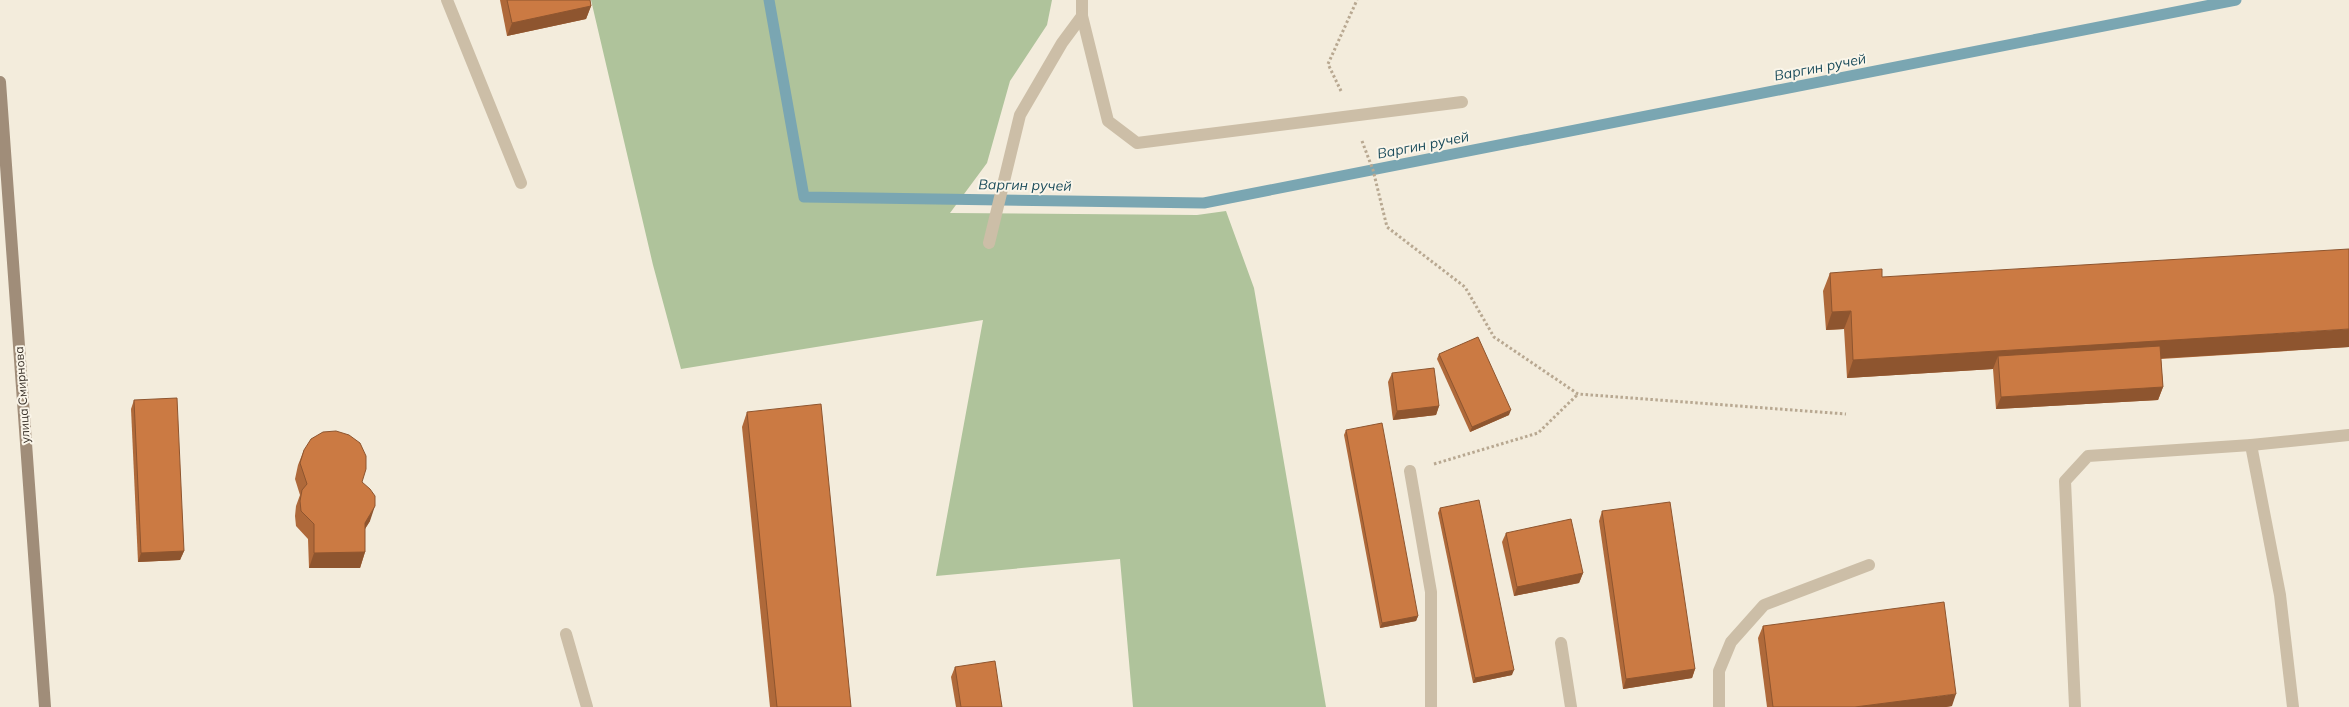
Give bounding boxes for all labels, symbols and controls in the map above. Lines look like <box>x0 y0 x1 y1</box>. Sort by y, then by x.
water label: Варгин ручей <box>1773 49 1867 85</box>
water label: Варгин ручей <box>1376 127 1470 163</box>
water label: Варгин ручей <box>978 175 1072 195</box>
street label: улица Смирнова <box>11 346 33 444</box>

